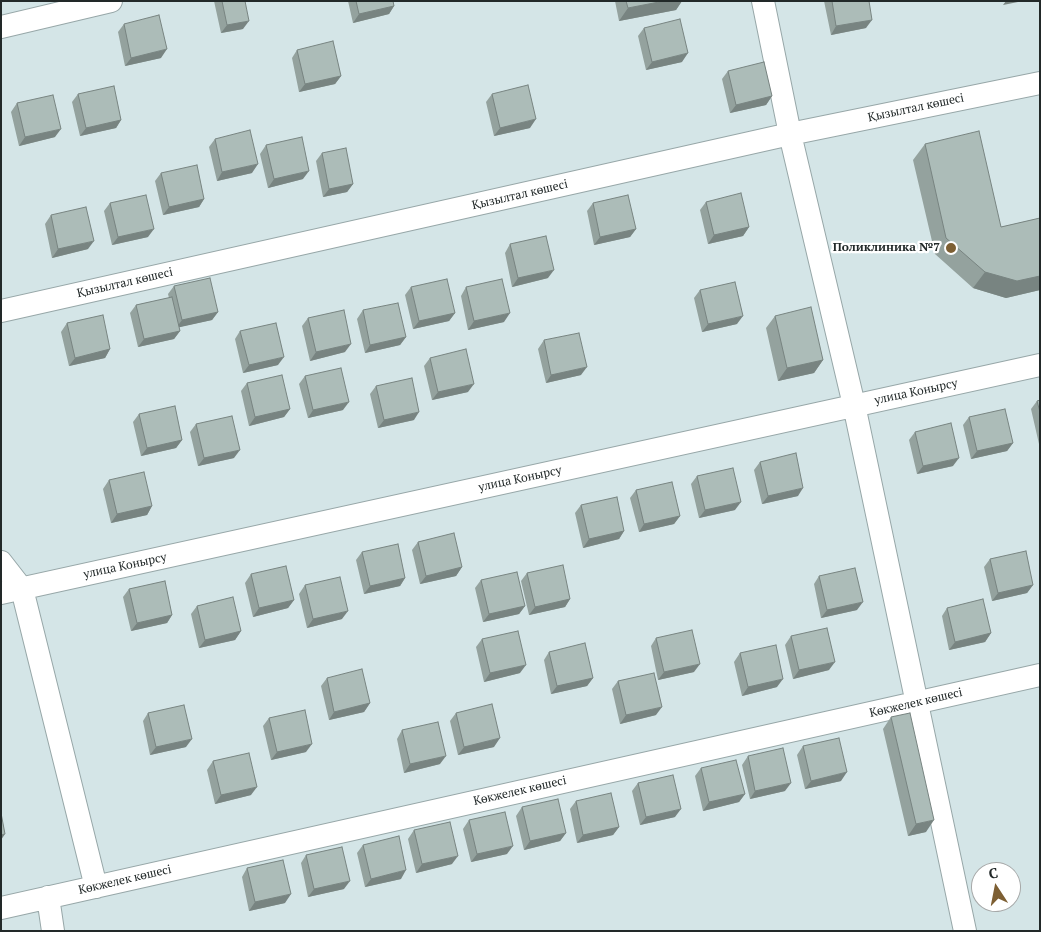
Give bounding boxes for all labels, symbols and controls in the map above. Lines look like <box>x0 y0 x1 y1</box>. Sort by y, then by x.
street label: Қызылтал көшесі <box>867 91 965 125</box>
street label: Қызылтал көшесі <box>471 177 569 213</box>
place label: Поликлиника №7 <box>833 241 940 255</box>
marker: Поликлиника №7 <box>944 241 958 255</box>
street label: Қызылтал көшесі <box>76 265 174 301</box>
street label: улица Конырсу <box>873 376 959 408</box>
street label: улица Конырсу <box>477 463 563 495</box>
street label: улица Конырсу <box>82 550 168 582</box>
street label: Көкжелек көшесі <box>868 685 964 721</box>
street label: Көкжелек көшесі <box>472 773 568 809</box>
street label: Көкжелек көшесі <box>77 862 173 898</box>
north arrow <box>971 862 1021 912</box>
text: С <box>987 863 1000 883</box>

